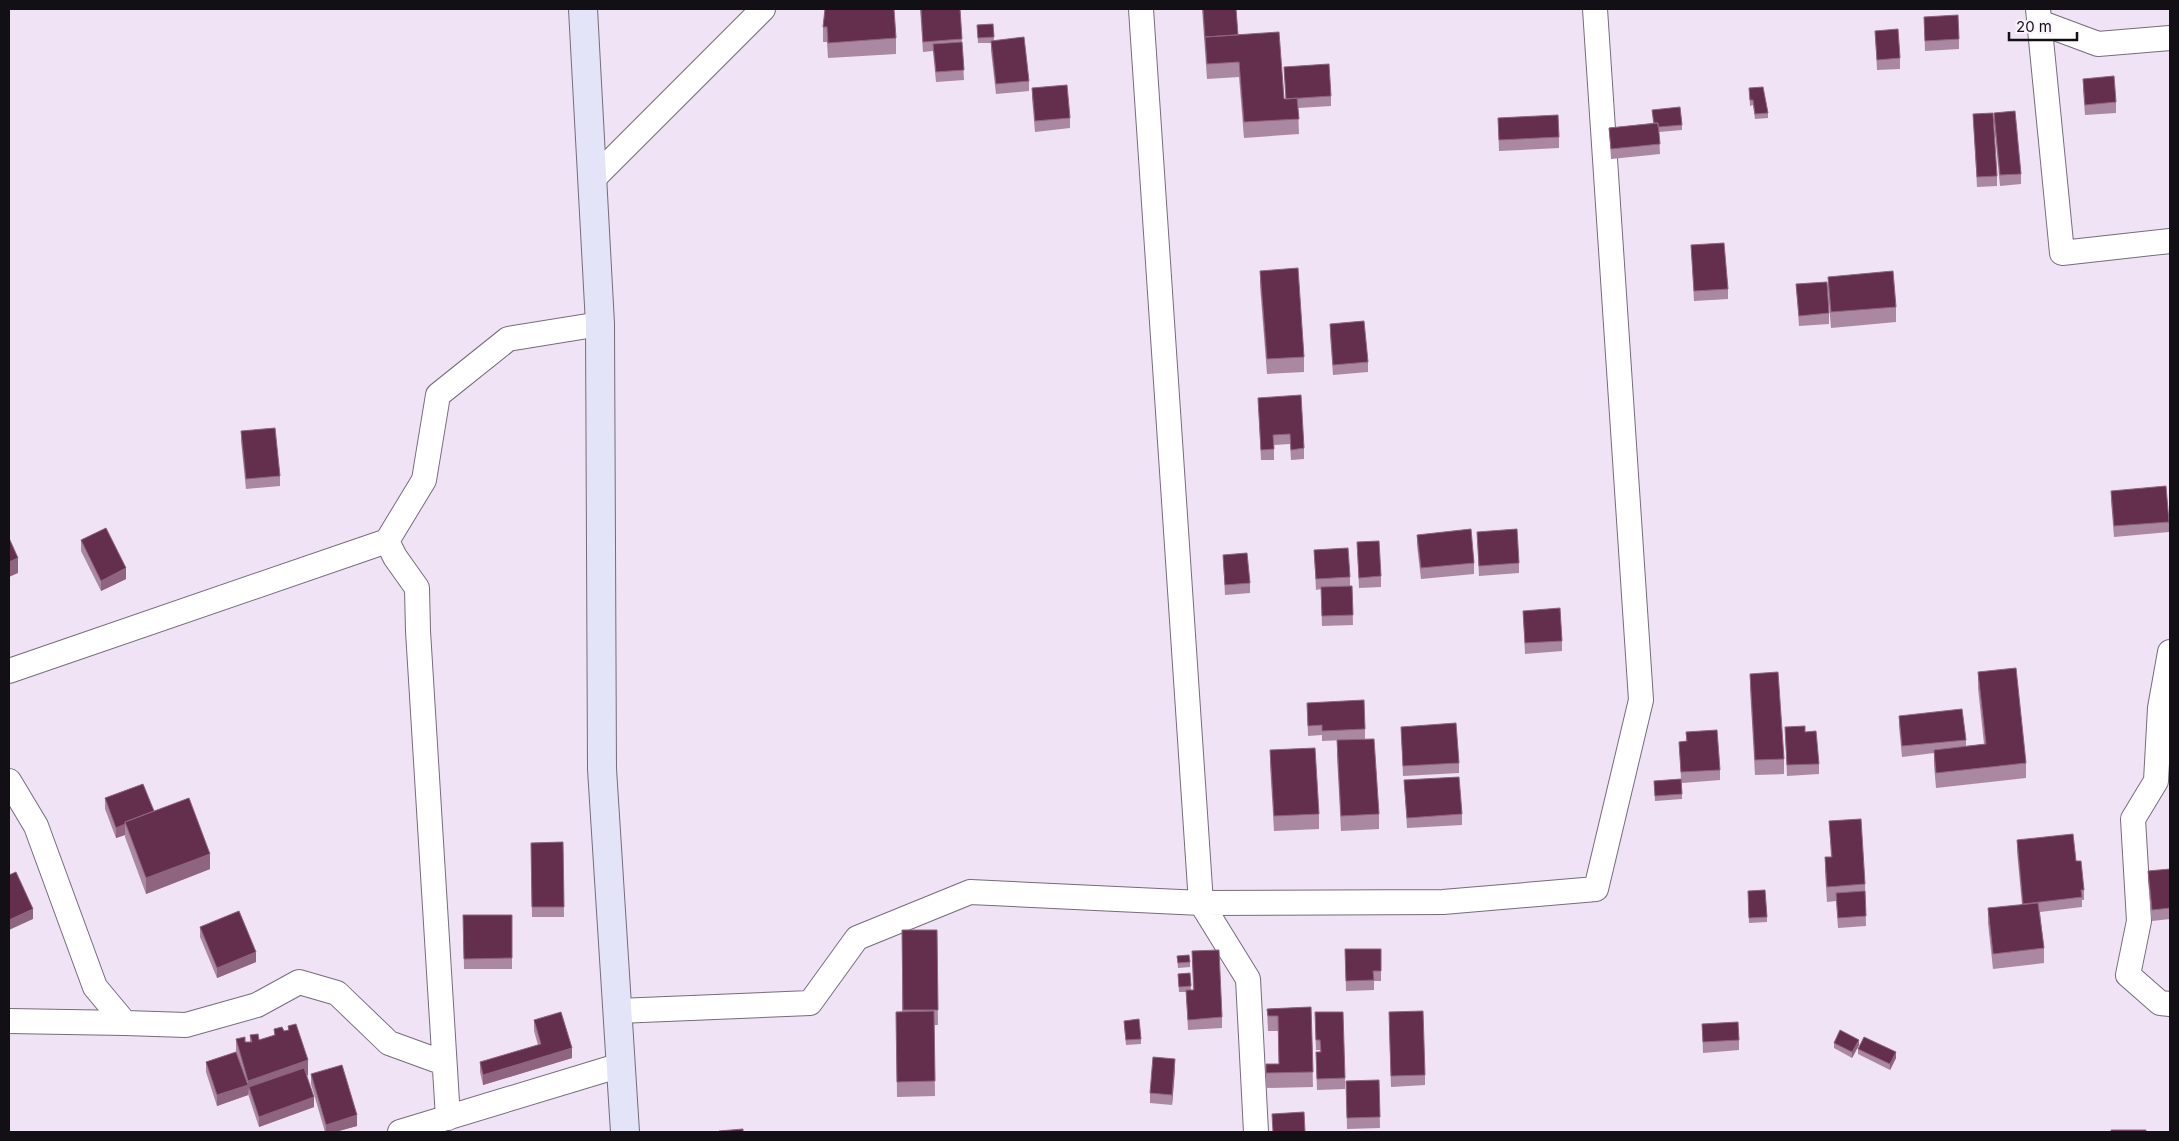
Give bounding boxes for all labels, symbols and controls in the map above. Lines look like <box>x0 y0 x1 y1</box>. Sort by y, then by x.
scale bar <box>2009 10 2076 42</box>
text: 20 m <box>2016 17 2052 36</box>

